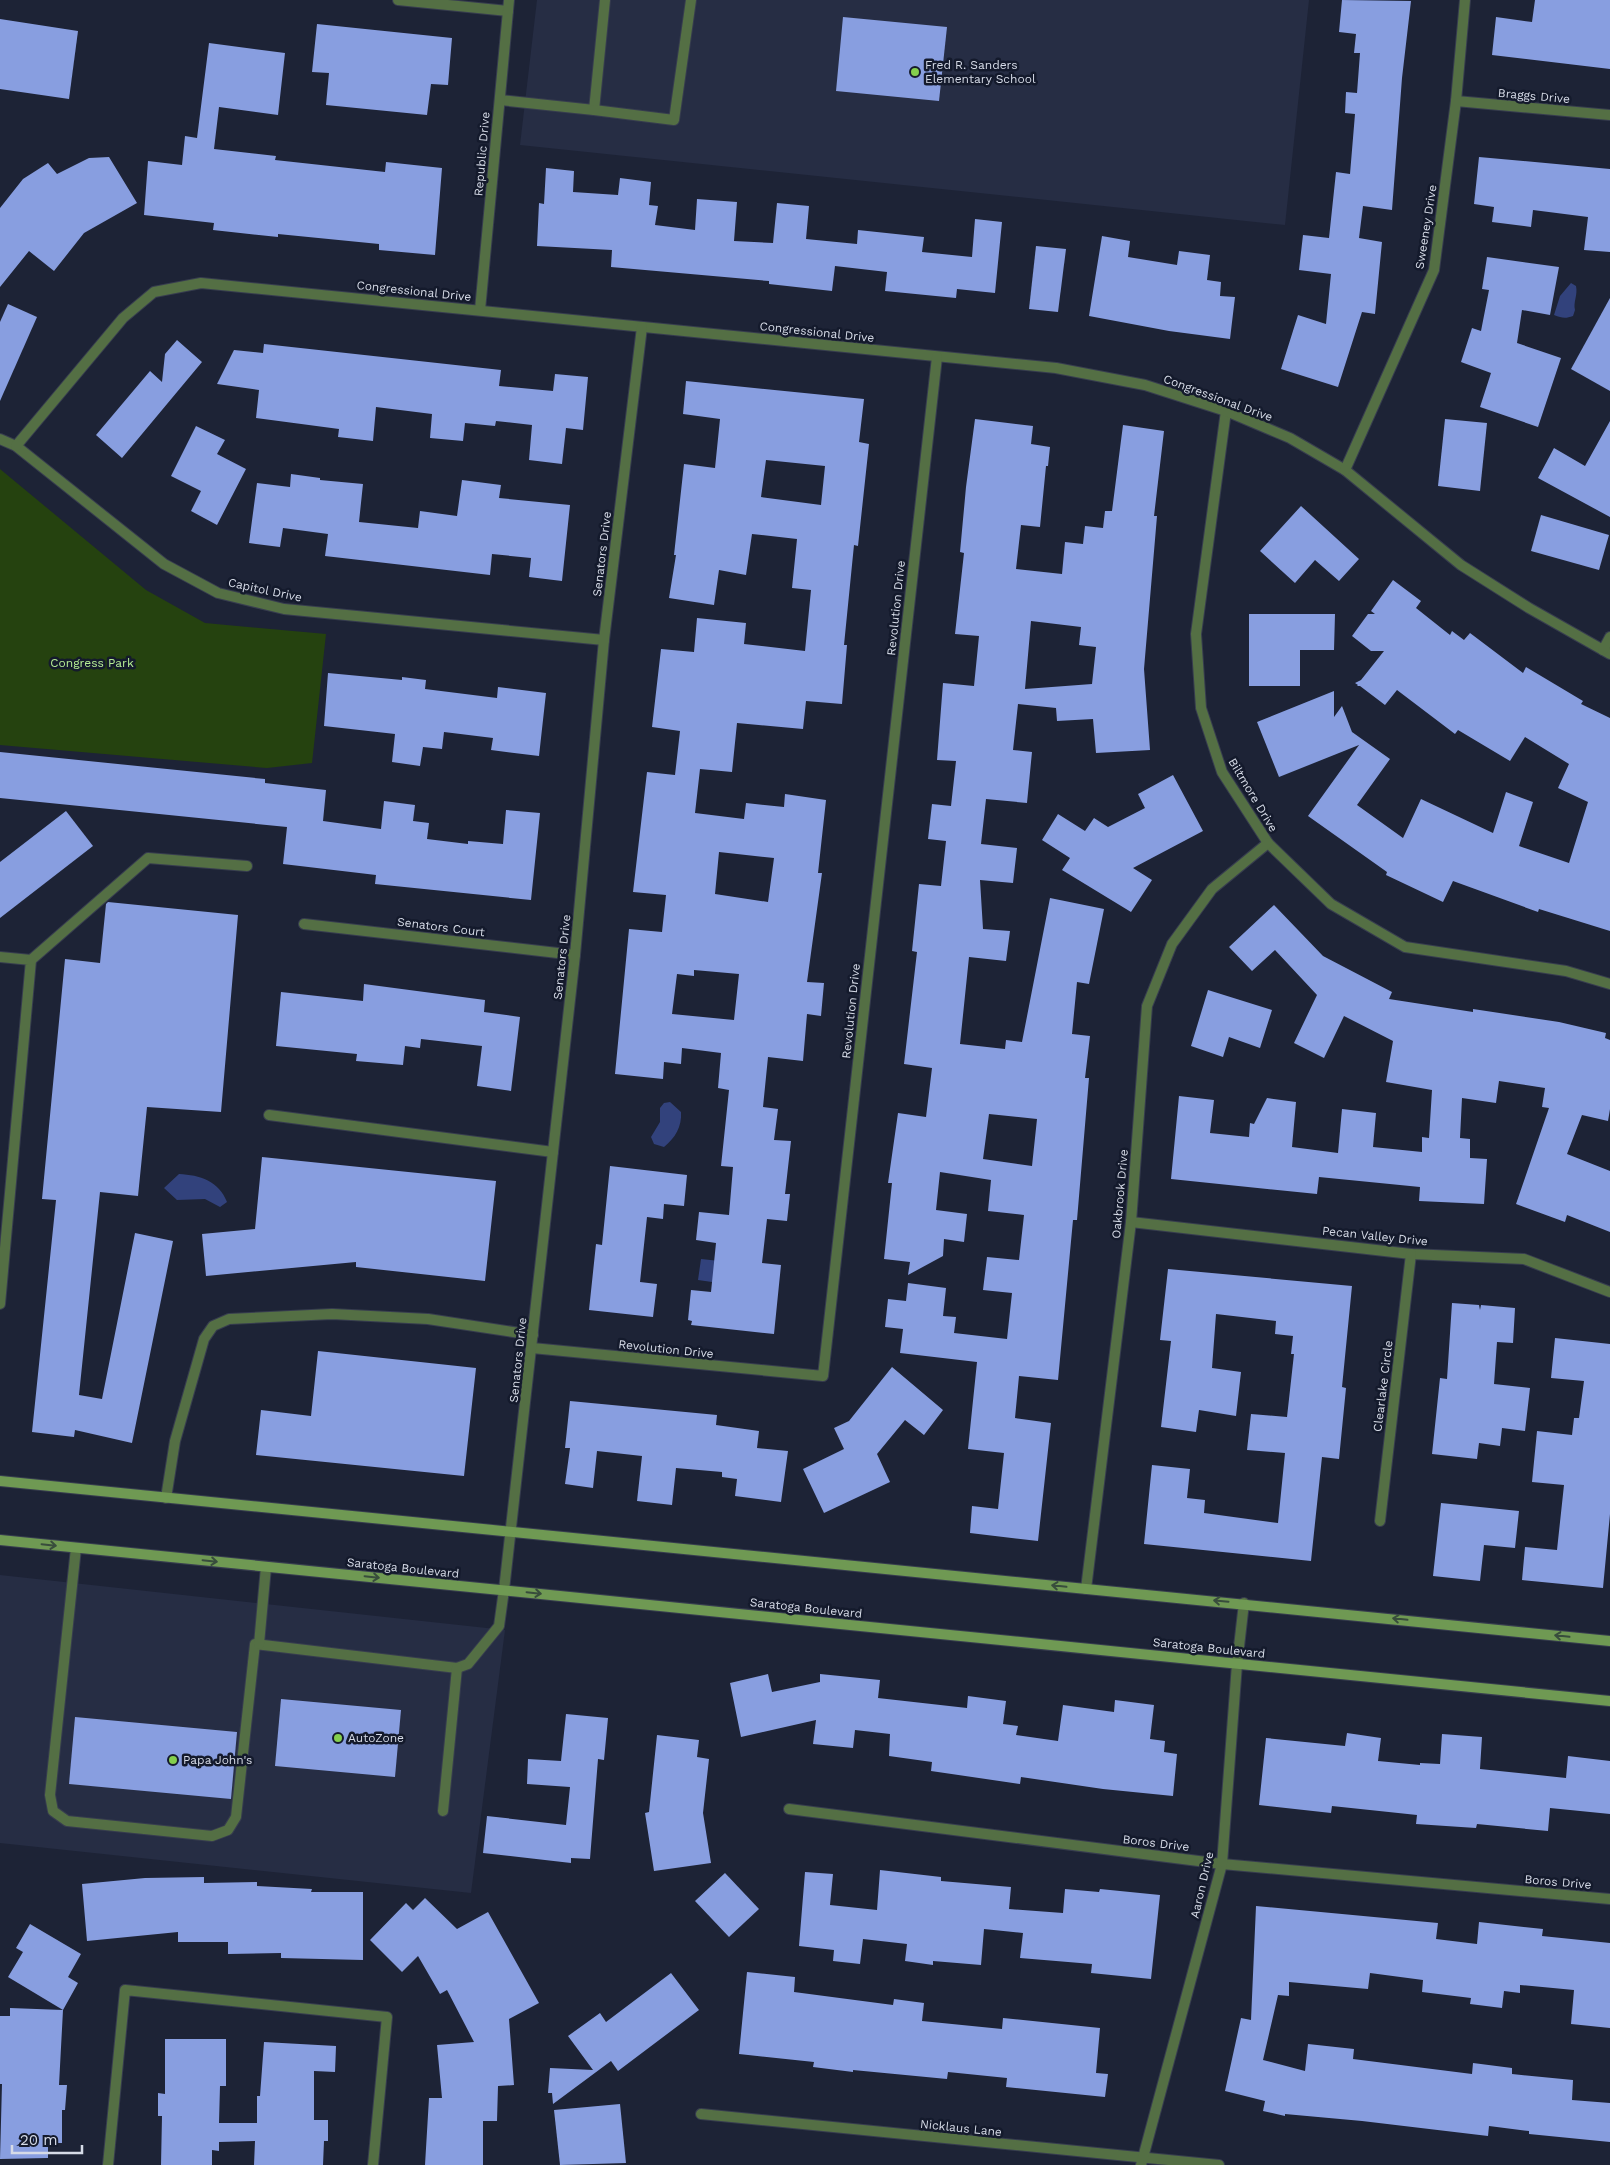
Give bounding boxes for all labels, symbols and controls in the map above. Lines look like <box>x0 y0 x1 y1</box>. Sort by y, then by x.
place label: Fred R. Sanders Elementary School <box>925 58 1036 86</box>
marker: Fred R. Sanders Elementary School <box>909 66 921 78</box>
street label: Braggs Drive <box>1497 86 1571 106</box>
street label: Republic Drive <box>471 111 493 197</box>
street label: Sweeney Drive <box>1412 184 1440 270</box>
street label: Congressional Drive <box>356 278 472 304</box>
street label: Congressional Drive <box>759 319 875 345</box>
street label: Congressional Drive <box>1161 372 1275 424</box>
street label: Senators Drive <box>590 511 614 597</box>
street label: Revolution Drive <box>884 560 908 656</box>
street label: Capitol Drive <box>227 575 303 605</box>
park label: Congress Park <box>50 656 134 670</box>
street label: Biltmore Drive <box>1225 756 1281 835</box>
street label: Senators Drive <box>551 914 573 1000</box>
street label: Senators Court <box>396 915 486 939</box>
street label: Revolution Drive <box>839 963 863 1059</box>
street label: Oakbrook Drive <box>1109 1149 1131 1239</box>
street label: Pecan Valley Drive <box>1321 1223 1429 1249</box>
street label: Senators Drive <box>507 1317 529 1403</box>
street label: Revolution Drive <box>618 1337 714 1361</box>
street label: Clearlake Circle <box>1370 1339 1396 1433</box>
one-way arrow <box>40 1540 56 1550</box>
street label: Saratoga Boulevard <box>346 1555 460 1581</box>
one-way arrow <box>202 1556 218 1566</box>
one-way arrow <box>364 1572 380 1582</box>
one-way arrow <box>1051 1581 1067 1591</box>
one-way arrow <box>525 1588 541 1598</box>
street label: Saratoga Boulevard <box>749 1595 863 1621</box>
one-way arrow <box>1213 1596 1229 1606</box>
one-way arrow <box>1392 1614 1408 1624</box>
one-way arrow <box>1554 1631 1570 1640</box>
street label: Saratoga Boulevard <box>1152 1635 1266 1661</box>
place label: AutoZone <box>348 1731 404 1745</box>
marker: AutoZone <box>332 1732 344 1744</box>
place label: Papa John's <box>183 1753 252 1767</box>
marker: Papa John's <box>167 1754 179 1766</box>
street label: Boros Drive <box>1122 1832 1190 1854</box>
street label: Aaron Drive <box>1188 1850 1216 1920</box>
street label: Boros Drive <box>1524 1872 1592 1892</box>
street label: Nicklaus Lane <box>919 2117 1003 2139</box>
scale bar <box>12 2122 82 2154</box>
text: 20 m <box>20 2131 58 2149</box>

